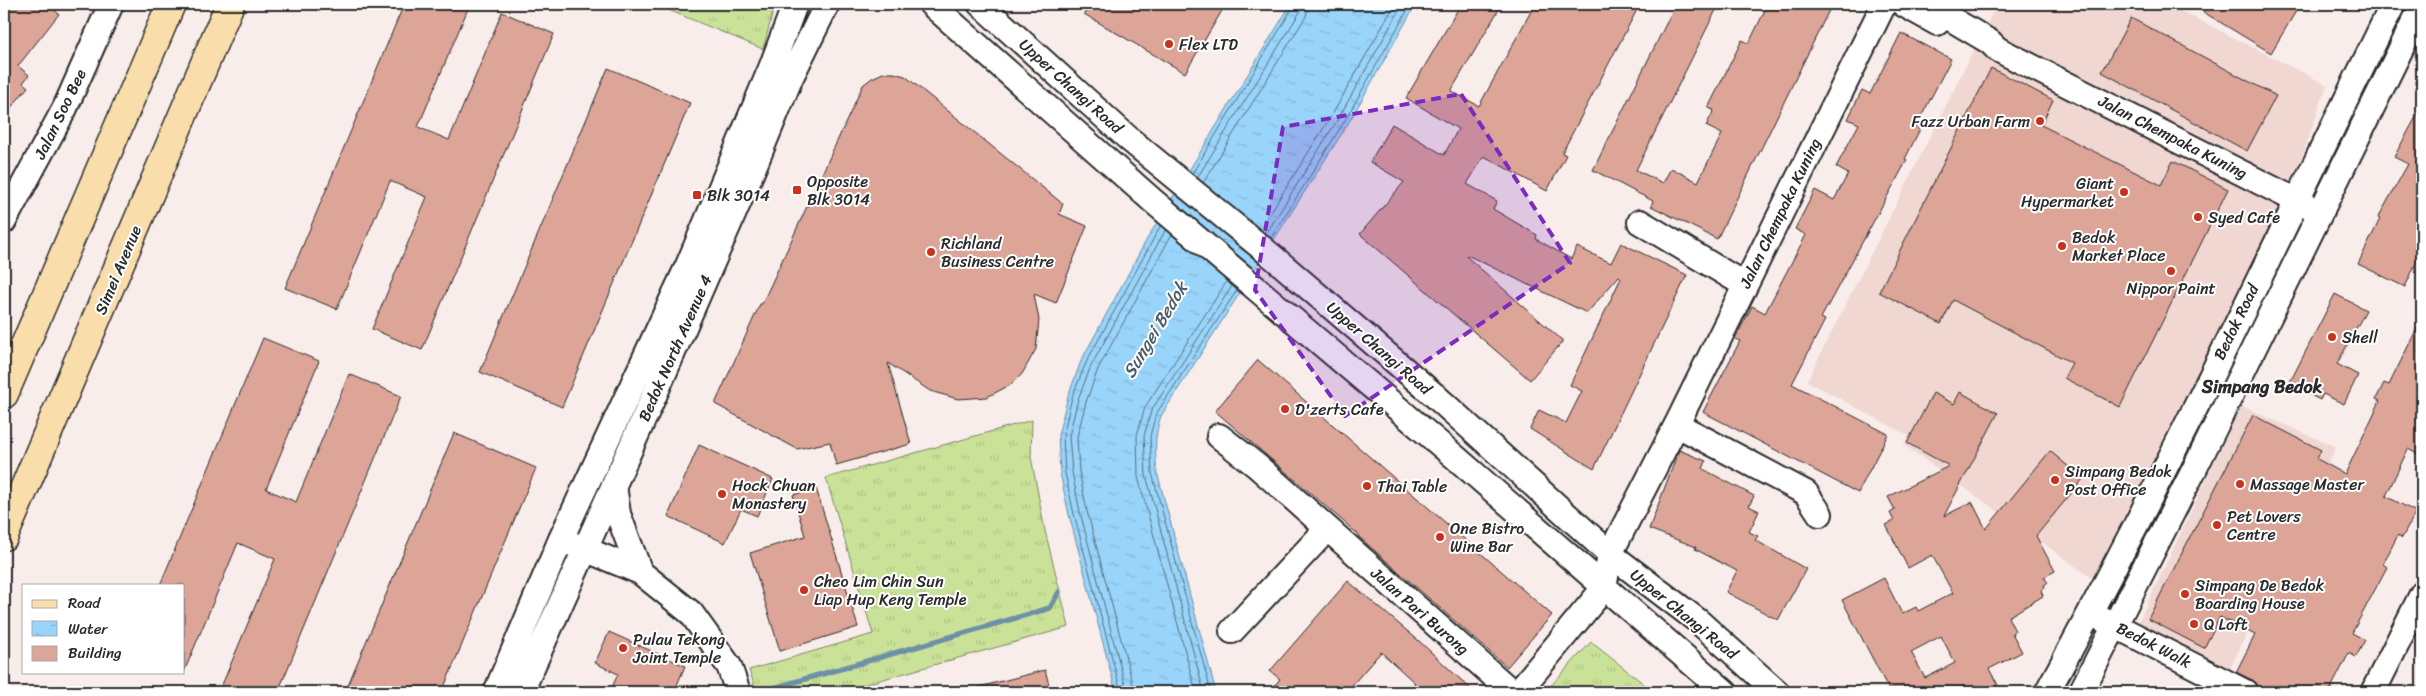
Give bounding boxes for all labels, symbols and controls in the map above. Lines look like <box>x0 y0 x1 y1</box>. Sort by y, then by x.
place label: Flex LTD <box>1179 30 1238 59</box>
street label: Upper Changi Road <box>1012 31 1131 142</box>
marker: Flex LTD <box>1163 38 1175 50</box>
street label: Jalan Soo Bee <box>25 64 94 165</box>
street label: Jalan Chempaka Kuning <box>2092 86 2253 187</box>
place label: Fazz Urban Farm <box>1912 107 2030 136</box>
marker: Fazz Urban Farm <box>2034 115 2046 127</box>
street label: Jalan Chempaka Kuning <box>1730 133 1829 294</box>
place label: Opposite Blk 3014 <box>807 167 870 214</box>
place label: Giant Hypermarket <box>2021 169 2114 216</box>
place label: Blk 3014 <box>707 181 770 210</box>
marker: Opposite Blk 3014 <box>791 184 803 196</box>
marker: Giant Hypermarket <box>2118 186 2130 198</box>
marker: Blk 3014 <box>691 189 703 201</box>
place label: Syed Cafe <box>2208 203 2280 232</box>
marker: Syed Cafe <box>2192 211 2204 223</box>
street label: Simei Avenue <box>86 220 150 319</box>
place label: Bedok Market Place <box>2072 223 2166 270</box>
place label: Richland Business Centre <box>941 229 1054 276</box>
marker: Bedok Market Place <box>2056 240 2068 252</box>
marker: Richland Business Centre <box>925 246 937 258</box>
marker: Nippor Paint <box>2165 265 2177 277</box>
street label: Bedok North Avenue 4 <box>630 270 720 426</box>
water label: Sungei Bedok <box>1114 274 1198 384</box>
place label: Nippor Paint <box>2126 274 2216 303</box>
street label: Bedok Road <box>2205 278 2268 365</box>
street label: Upper Changi Road <box>1320 294 1440 403</box>
place label: Shell <box>2342 323 2378 352</box>
marker: Shell <box>2326 331 2338 343</box>
district label: Simpang Bedok <box>2201 371 2323 403</box>
place label: D'zerts Cafe <box>1295 395 1384 424</box>
marker: D'zerts Cafe <box>1279 403 1291 415</box>
place label: Simpang Bedok Post Office <box>2065 457 2172 504</box>
place label: Massage Master <box>2250 470 2365 499</box>
place label: Hock Chuan Monastery <box>732 471 816 518</box>
place label: Thai Table <box>1377 472 1447 501</box>
marker: Simpang Bedok Post Office <box>2049 474 2061 486</box>
marker: Massage Master <box>2234 478 2246 490</box>
marker: Thai Table <box>1361 480 1373 492</box>
marker: Hock Chuan Monastery <box>716 488 728 500</box>
place label: Pet Lovers Centre <box>2227 502 2301 549</box>
place label: One Bistro Wine Bar <box>1450 514 1524 561</box>
marker: Pet Lovers Centre <box>2211 519 2223 531</box>
marker: One Bistro Wine Bar <box>1434 531 1446 543</box>
street label: Jalan Pari Burong <box>1363 559 1476 662</box>
street label: Upper Changi Road <box>1623 561 1746 668</box>
place label: Cheo Lim Chin Sun Liap Hup Keng Temple <box>814 567 967 614</box>
place label: Simpang De Bedok Boarding House <box>2195 571 2325 618</box>
legend <box>22 584 185 674</box>
marker: Cheo Lim Chin Sun Liap Hup Keng Temple <box>798 584 810 596</box>
marker: Simpang De Bedok Boarding House <box>2179 588 2191 600</box>
text: Road <box>68 590 101 616</box>
place label: Q Loft <box>2204 610 2248 639</box>
street label: Bedok Walk <box>2111 614 2197 677</box>
text: Water <box>68 616 108 642</box>
marker: Q Loft <box>2188 618 2200 630</box>
place label: Pulau Tekong Joint Temple <box>632 625 725 672</box>
text: Building <box>68 640 122 666</box>
marker: Pulau Tekong Joint Temple <box>617 642 629 654</box>

